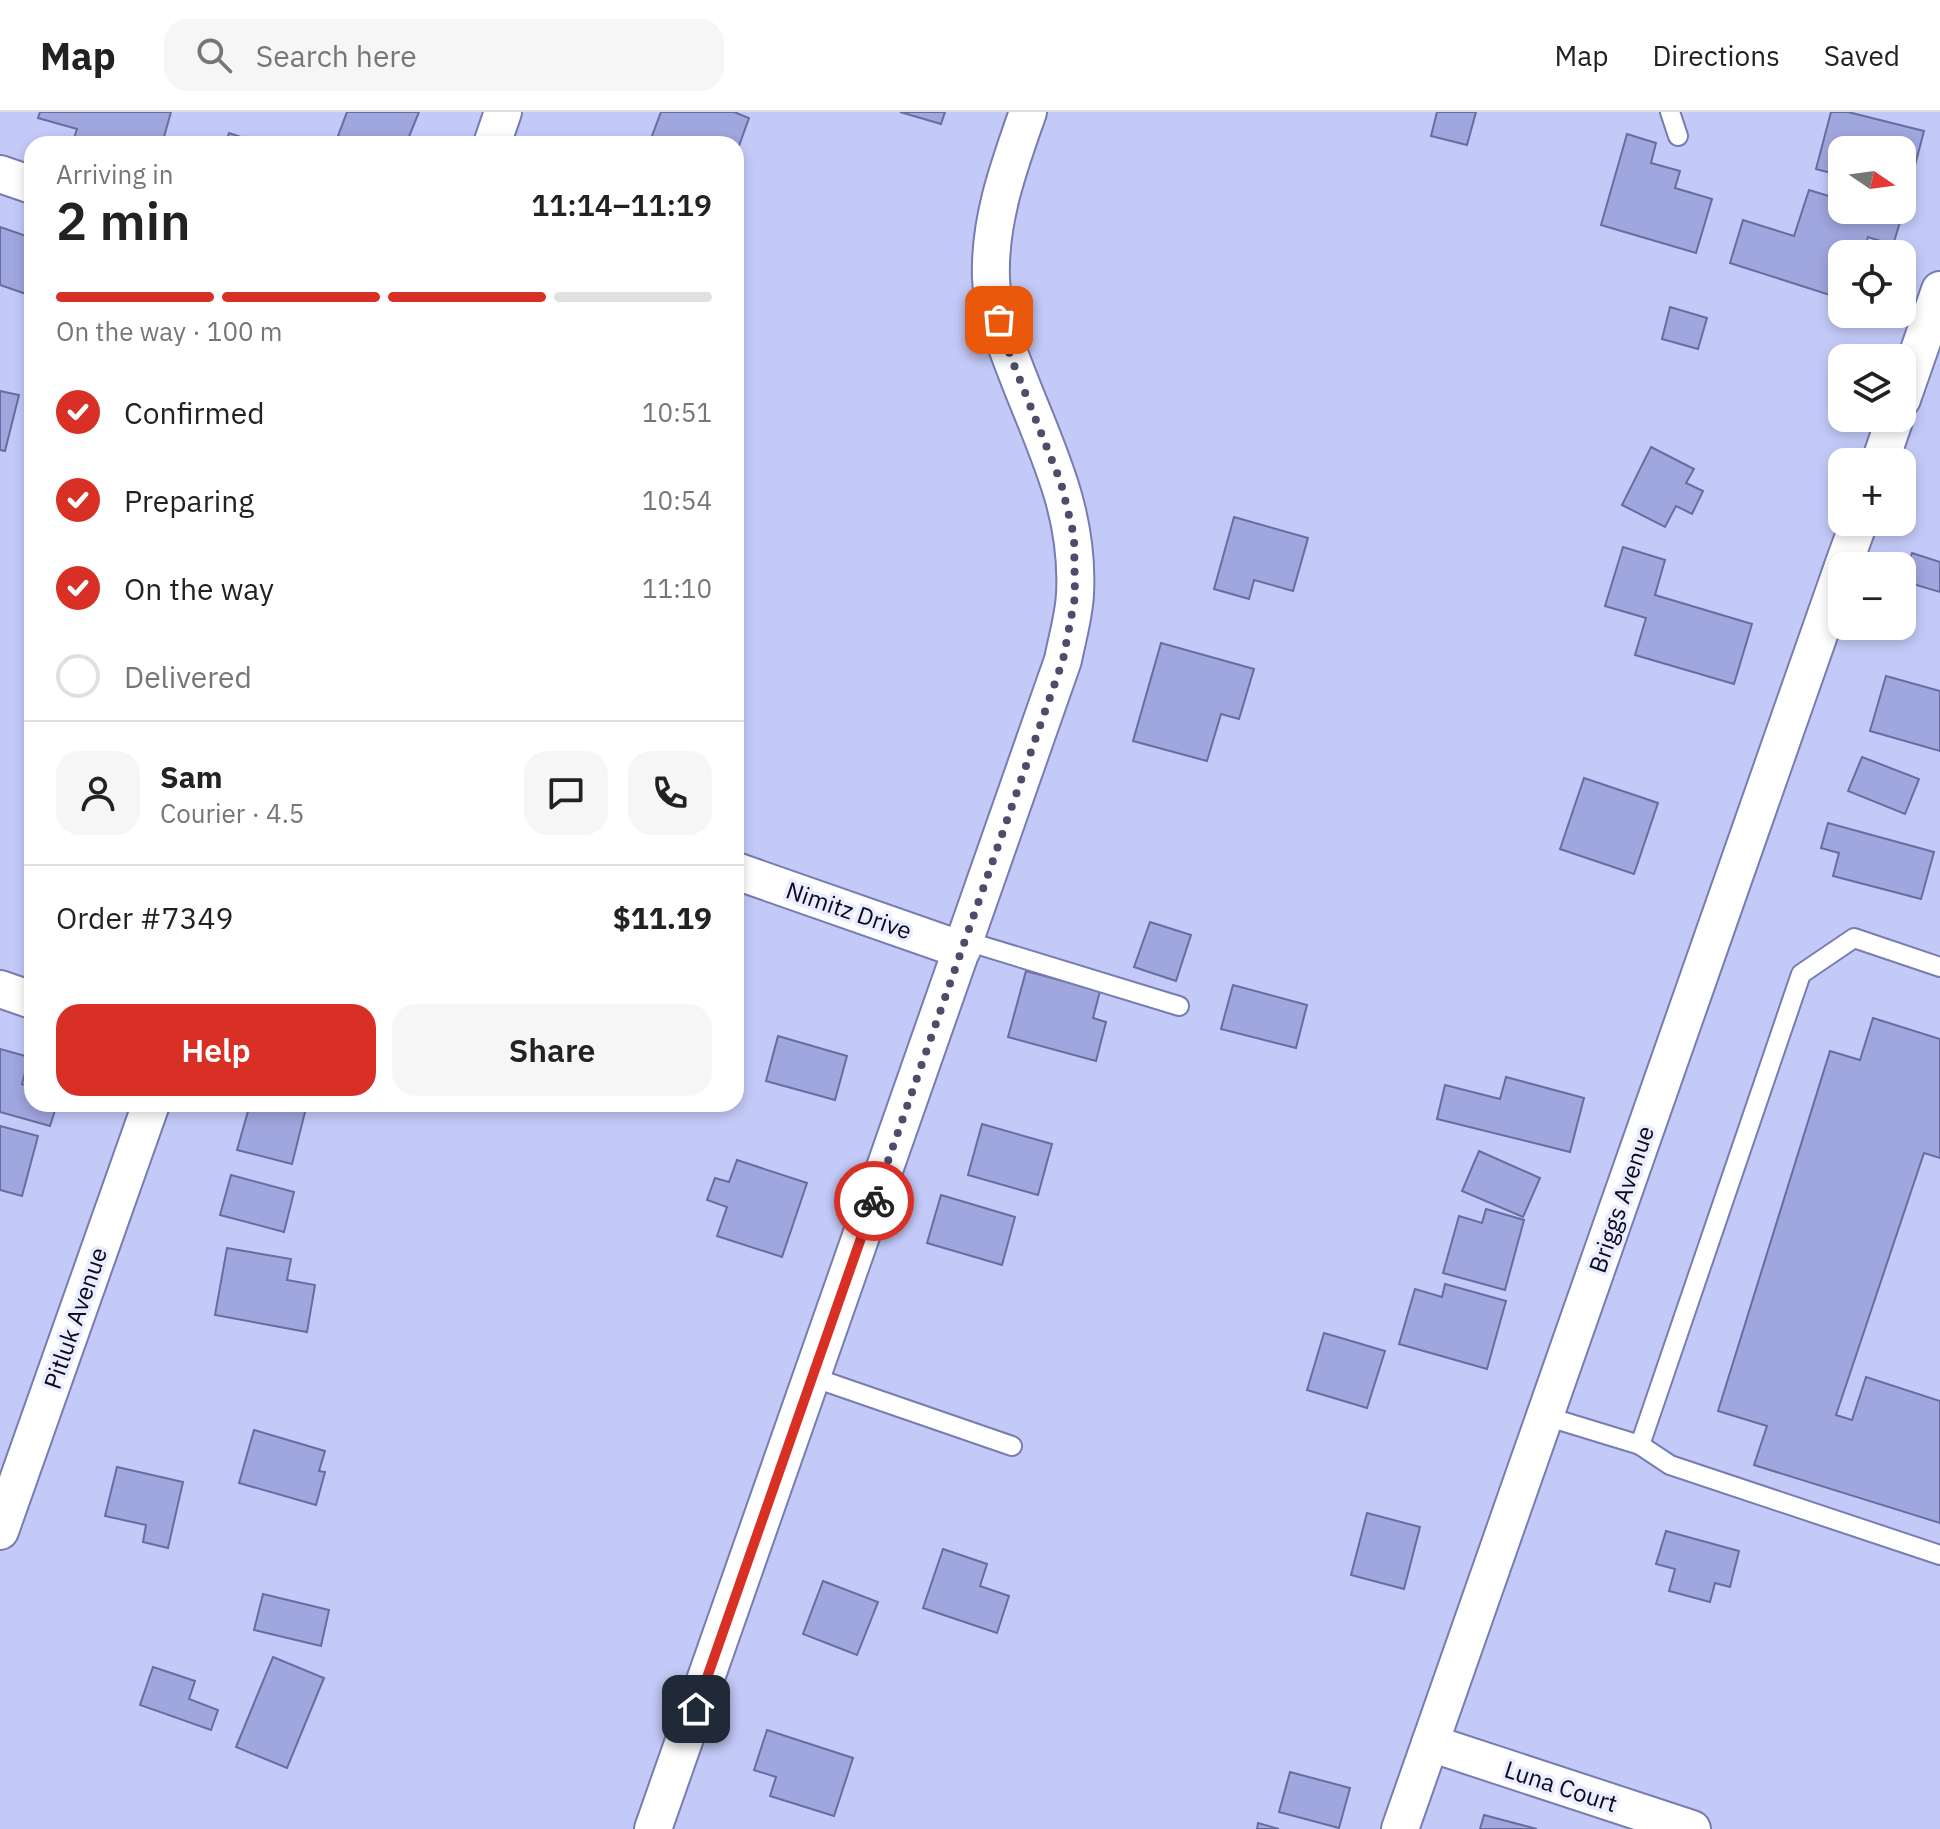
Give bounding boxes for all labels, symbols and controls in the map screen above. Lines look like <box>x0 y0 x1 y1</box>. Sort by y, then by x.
search box <box>164 19 724 91</box>
text: Map <box>40 31 116 80</box>
icon: search <box>192 33 236 77</box>
text: Search here <box>256 36 417 75</box>
text: Map <box>1554 37 1608 74</box>
text: Directions <box>1652 37 1780 74</box>
text: Saved <box>1824 37 1900 74</box>
north arrow <box>1828 136 1916 224</box>
map controls <box>1828 136 1916 640</box>
text: Arriving in <box>56 157 173 191</box>
text: 11:14–11:19 <box>531 185 712 224</box>
text: 2 min <box>56 187 191 254</box>
button: locate <box>1828 240 1916 328</box>
pin <box>965 286 1033 354</box>
icon: bag <box>977 298 1021 342</box>
text: On the way · 100 m <box>56 314 282 348</box>
button: layers <box>1828 344 1916 432</box>
icon: check <box>56 390 100 434</box>
text: Confirmed <box>124 393 265 432</box>
text: 10:51 <box>642 395 712 429</box>
button: + <box>1828 448 1916 536</box>
icon: check <box>56 478 100 522</box>
text: Preparing <box>124 481 254 520</box>
text: 10:54 <box>642 483 712 517</box>
button: − <box>1828 552 1916 640</box>
icon: check <box>56 566 100 610</box>
text: On the way <box>124 569 274 608</box>
text: 11:10 <box>642 571 712 605</box>
text: Delivered <box>124 657 252 696</box>
button: person <box>56 751 140 835</box>
button: chat <box>524 751 608 835</box>
button: phone <box>628 751 712 835</box>
text: Sam <box>160 757 223 796</box>
text: Courier · 4.5 <box>160 796 304 830</box>
street label: Nimitz Drive <box>782 874 916 946</box>
text: Order #7349 <box>56 898 233 937</box>
text: $11.19 <box>613 898 712 937</box>
button: Help <box>56 1004 376 1096</box>
button: Share <box>392 1004 712 1096</box>
street label: Briggs Avenue <box>1581 1121 1661 1277</box>
courier <box>834 1161 914 1241</box>
icon: bike <box>852 1179 896 1223</box>
street label: Pitluk Avenue <box>36 1243 114 1393</box>
pin <box>662 1675 730 1743</box>
icon: home <box>674 1687 718 1731</box>
street label: Luna Court <box>1500 1753 1622 1819</box>

